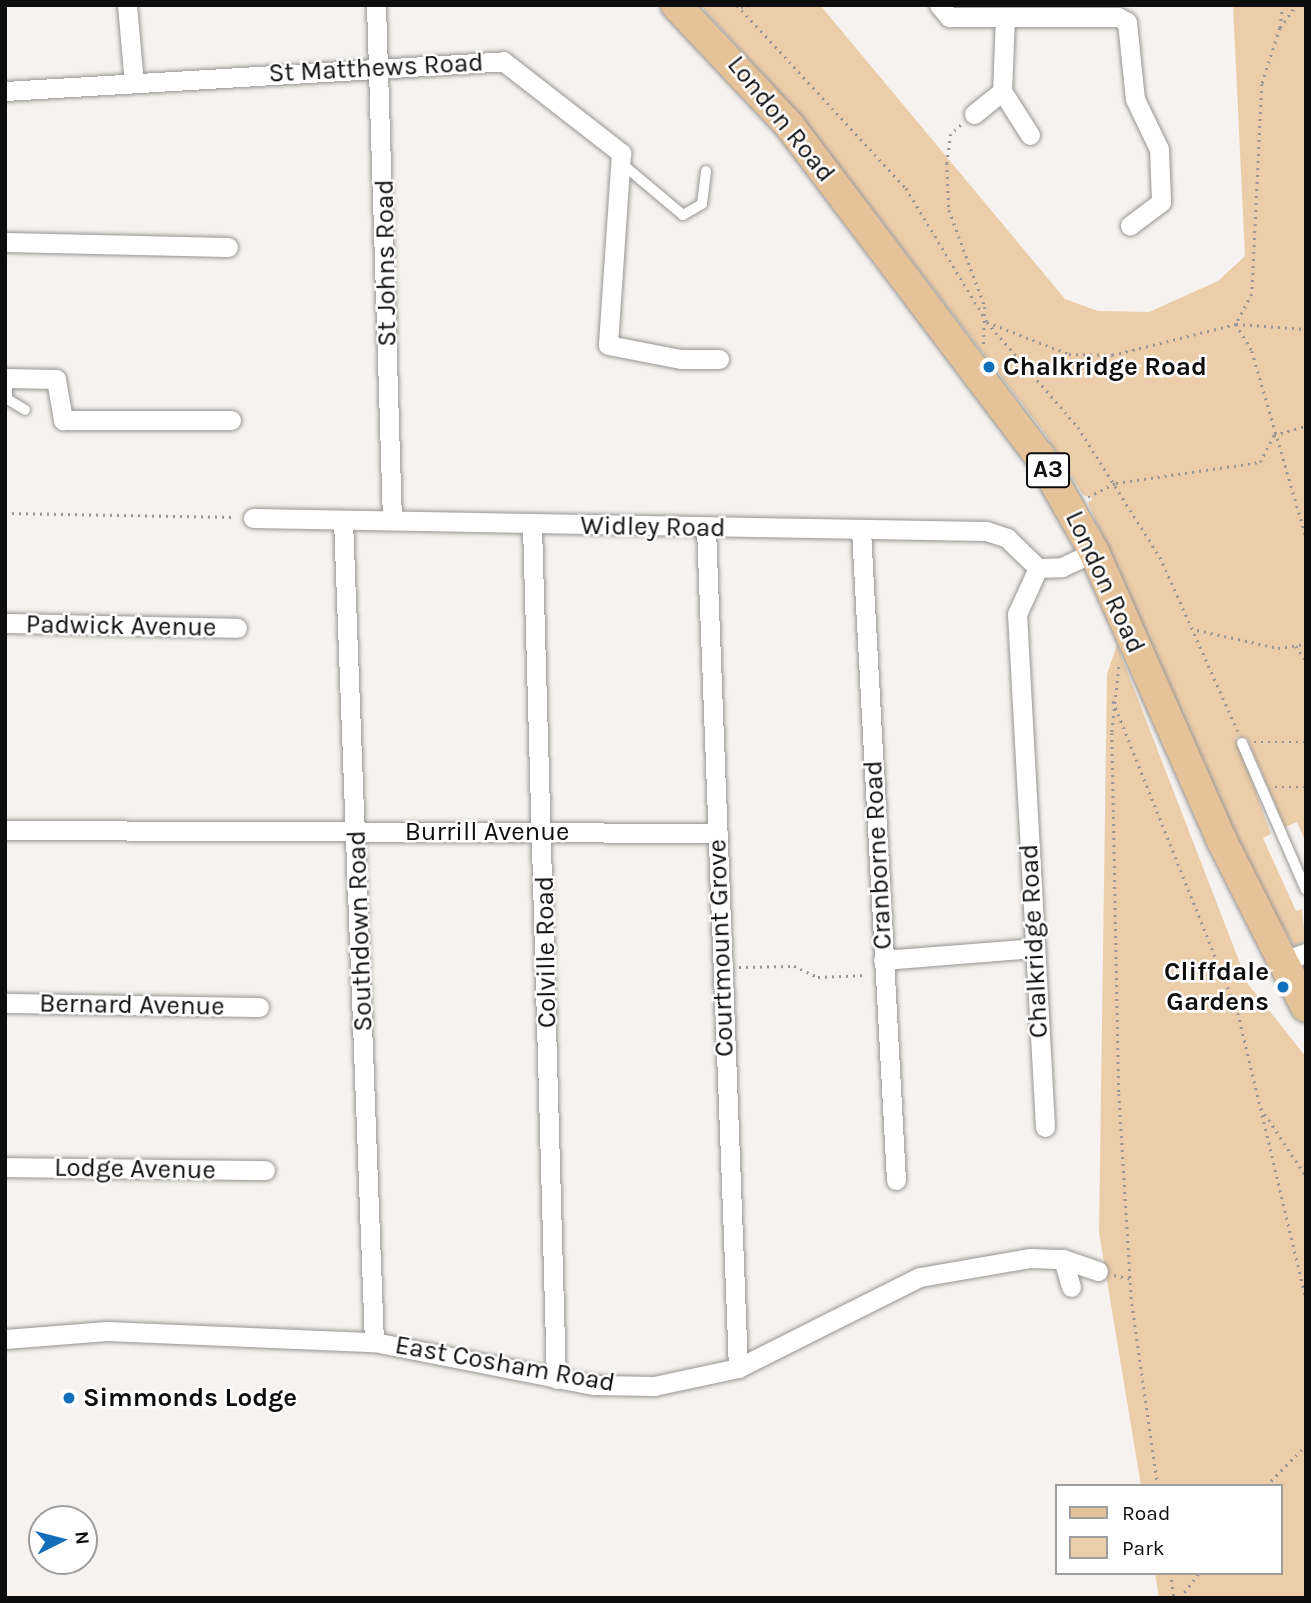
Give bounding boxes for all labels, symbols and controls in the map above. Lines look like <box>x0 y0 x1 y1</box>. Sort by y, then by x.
street label: St Matthews Road <box>268 47 484 89</box>
street label: London Road <box>721 50 841 188</box>
street label: St Johns Road <box>369 179 403 347</box>
place label: Chalkridge Road <box>1003 351 1207 383</box>
marker: Chalkridge Road <box>981 359 997 375</box>
road number: A3 <box>1025 449 1071 490</box>
street label: London Road <box>1058 506 1152 658</box>
street label: Widley Road <box>580 510 726 544</box>
street label: Padwick Avenue <box>25 609 217 643</box>
street label: Cranborne Road <box>857 760 899 950</box>
street label: Burrill Avenue <box>405 816 569 848</box>
street label: Southdown Road <box>341 830 379 1032</box>
street label: Courtmount Grove <box>702 839 740 1057</box>
street label: Chalkridge Road <box>1013 843 1055 1039</box>
street label: Colville Road <box>529 876 563 1028</box>
place label: Cliffdale Gardens <box>1164 956 1269 1018</box>
marker: Cliffdale Gardens <box>1275 979 1291 995</box>
street label: Bernard Avenue <box>39 988 225 1022</box>
street label: Lodge Avenue <box>54 1152 216 1186</box>
street label: East Cosham Road <box>393 1329 617 1399</box>
place label: Simmonds Lodge <box>83 1382 297 1414</box>
marker: Simmonds Lodge <box>61 1390 77 1406</box>
legend <box>1056 1484 1283 1575</box>
text: Road <box>1122 1501 1170 1525</box>
north arrow <box>28 1505 98 1575</box>
text: N <box>70 1530 94 1546</box>
text: Park <box>1122 1536 1165 1560</box>

